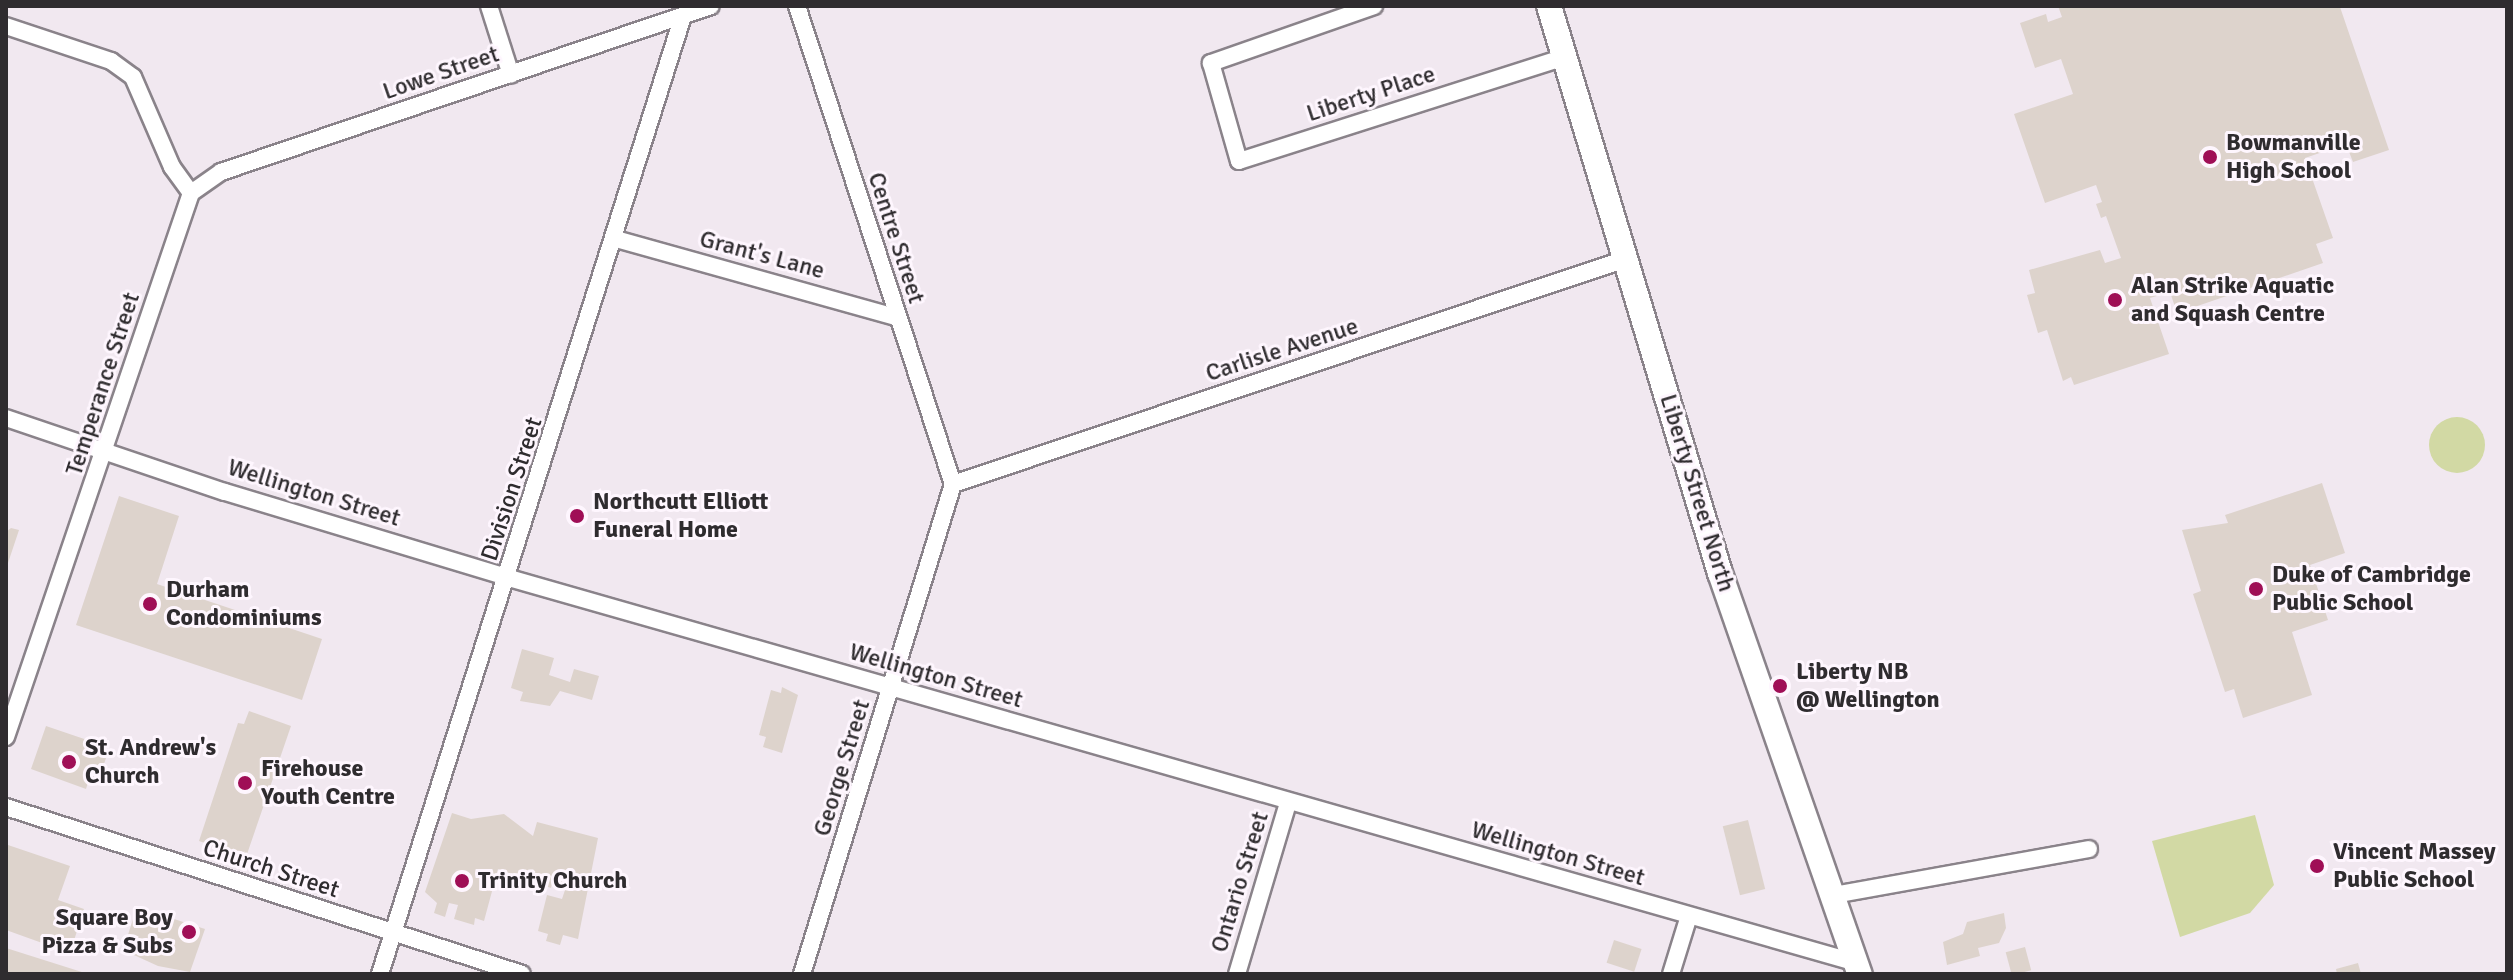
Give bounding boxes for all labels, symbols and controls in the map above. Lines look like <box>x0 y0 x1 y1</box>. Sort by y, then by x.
street label: Lowe Street <box>379 40 503 106</box>
street label: Liberty Place <box>1303 60 1439 128</box>
place label: Bowmanville High School <box>2226 129 2361 185</box>
marker: Bowmanville High School <box>2201 148 2219 166</box>
street label: Centre Street <box>861 169 931 307</box>
street label: Grant's Lane <box>696 225 828 285</box>
place label: Alan Strike Aquatic and Squash Centre <box>2131 272 2334 328</box>
street label: Temperance Street <box>60 289 146 479</box>
marker: Alan Strike Aquatic and Squash Centre <box>2106 291 2124 309</box>
street label: Carlisle Avenue <box>1202 312 1362 388</box>
street label: Liberty Street North <box>1653 391 1741 595</box>
street label: Division Street <box>475 414 549 564</box>
street label: Wellington Street <box>224 453 404 533</box>
place label: Northcutt Elliott Funeral Home <box>593 488 768 544</box>
marker: Northcutt Elliott Funeral Home <box>568 507 586 525</box>
place label: Duke of Cambridge Public School <box>2272 561 2471 617</box>
place label: Durham Condominiums <box>166 576 322 632</box>
marker: Duke of Cambridge Public School <box>2247 580 2265 598</box>
marker: Durham Condominiums <box>141 595 159 613</box>
street label: Wellington Street <box>846 637 1026 715</box>
place label: Liberty NB @ Wellington <box>1796 658 1940 714</box>
marker: Liberty NB @ Wellington <box>1771 677 1789 695</box>
street label: George Street <box>808 696 876 840</box>
place label: St. Andrew's Church <box>85 734 216 790</box>
marker: St. Andrew's Church <box>60 753 78 771</box>
place label: Firehouse Youth Centre <box>261 755 395 811</box>
marker: Firehouse Youth Centre <box>236 774 254 792</box>
street label: Ontario Street <box>1205 808 1275 956</box>
street label: Wellington Street <box>1468 815 1648 893</box>
street label: Church Street <box>199 833 343 905</box>
place label: Vincent Massey Public School <box>2333 838 2496 894</box>
marker: Vincent Massey Public School <box>2308 857 2326 875</box>
place label: Trinity Church <box>478 867 627 895</box>
marker: Trinity Church <box>453 872 471 890</box>
place label: Square Boy Pizza & Subs <box>42 904 173 960</box>
marker: Square Boy Pizza & Subs <box>180 923 198 941</box>

